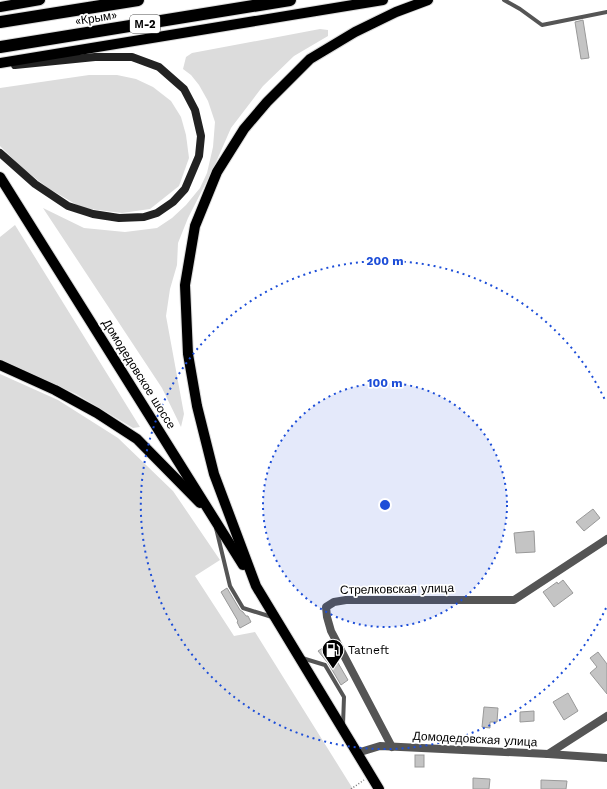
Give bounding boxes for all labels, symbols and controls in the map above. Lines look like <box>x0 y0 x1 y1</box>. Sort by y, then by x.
street label: «Крым» <box>74 8 118 28</box>
road number: М-2 <box>130 15 160 33</box>
text: 200 m <box>366 254 404 268</box>
street label: Домодедовское шоссе <box>99 317 179 432</box>
text: 100 m <box>367 376 403 390</box>
centre of rings <box>378 498 392 512</box>
street label: Стрелковская улица <box>340 581 455 597</box>
fuel station icon: Tatneft <box>320 637 346 670</box>
place label: Tatneft <box>348 643 389 657</box>
street label: Домодедовская улица <box>412 729 538 749</box>

